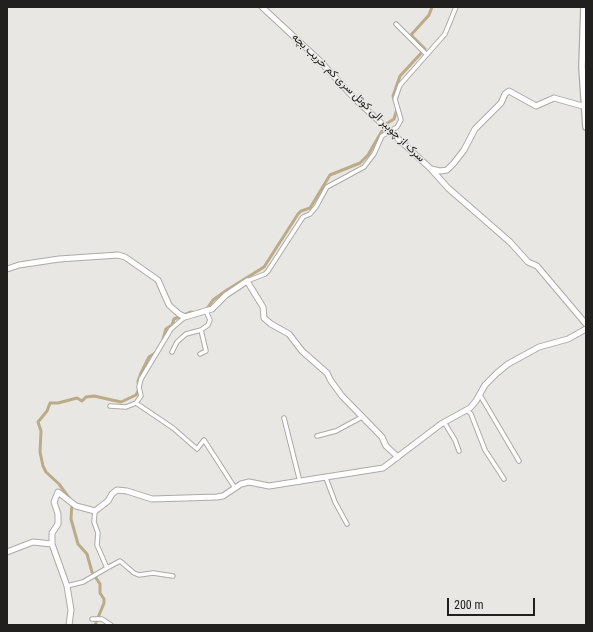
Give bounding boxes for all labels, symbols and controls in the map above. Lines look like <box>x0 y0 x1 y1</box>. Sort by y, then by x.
street label: سرک از چوببر الی کوتل سری کم خریب بچه <box>289 31 427 165</box>
scale bar <box>449 590 537 616</box>
text: 200 m <box>454 598 484 612</box>

